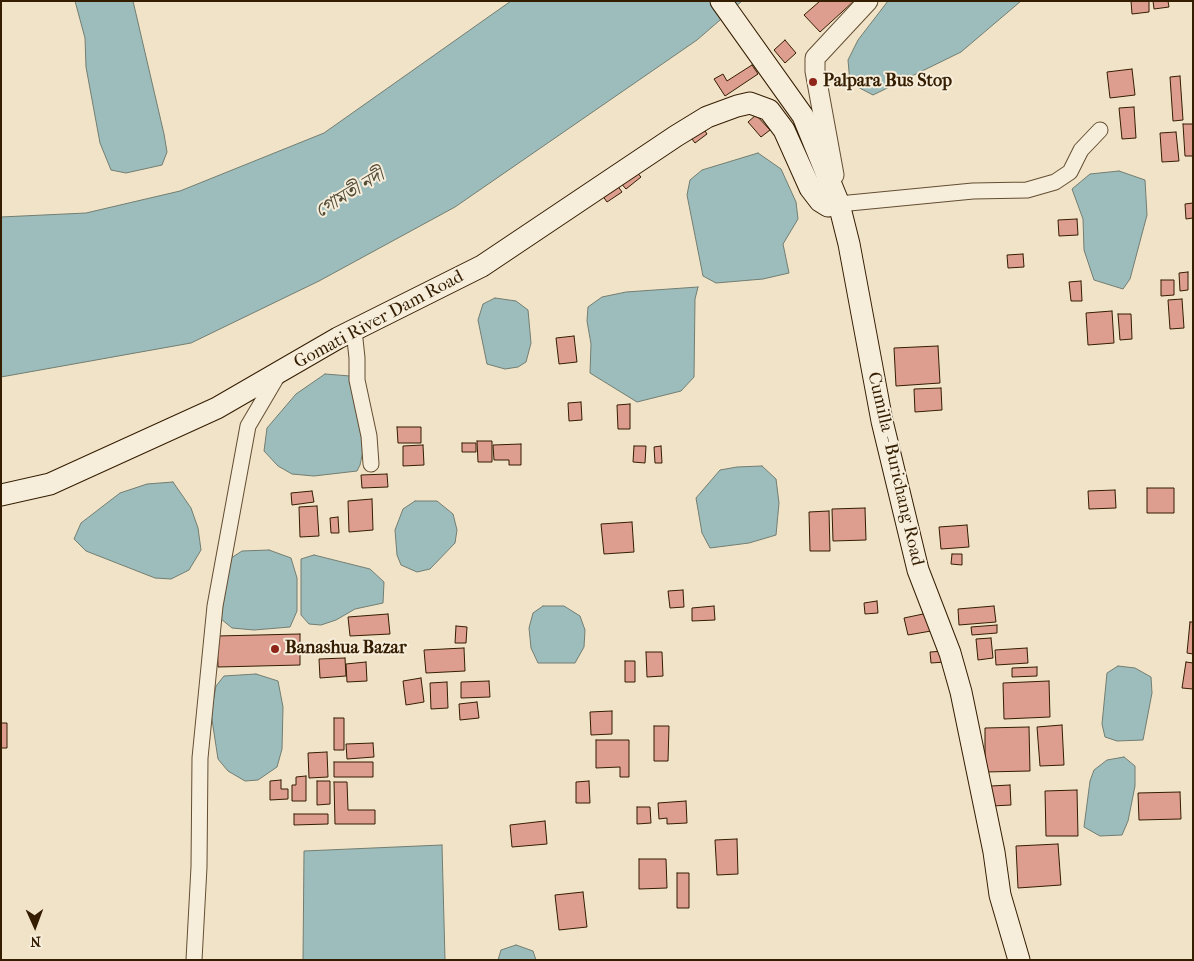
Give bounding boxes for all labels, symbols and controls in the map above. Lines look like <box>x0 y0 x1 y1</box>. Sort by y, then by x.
place label: Palpara Bus Stop <box>823 71 952 93</box>
marker: Palpara Bus Stop <box>807 76 819 88</box>
water label: গোমতী নদী <box>311 165 389 223</box>
street label: Gomati River Dam Road <box>291 266 467 374</box>
street label: Cumilla - Burichang Road <box>862 370 928 568</box>
place label: Banashua Bazar <box>285 638 407 660</box>
marker: Banashua Bazar <box>269 643 281 655</box>
north arrow <box>10 901 60 951</box>
text: N <box>30 933 41 950</box>

